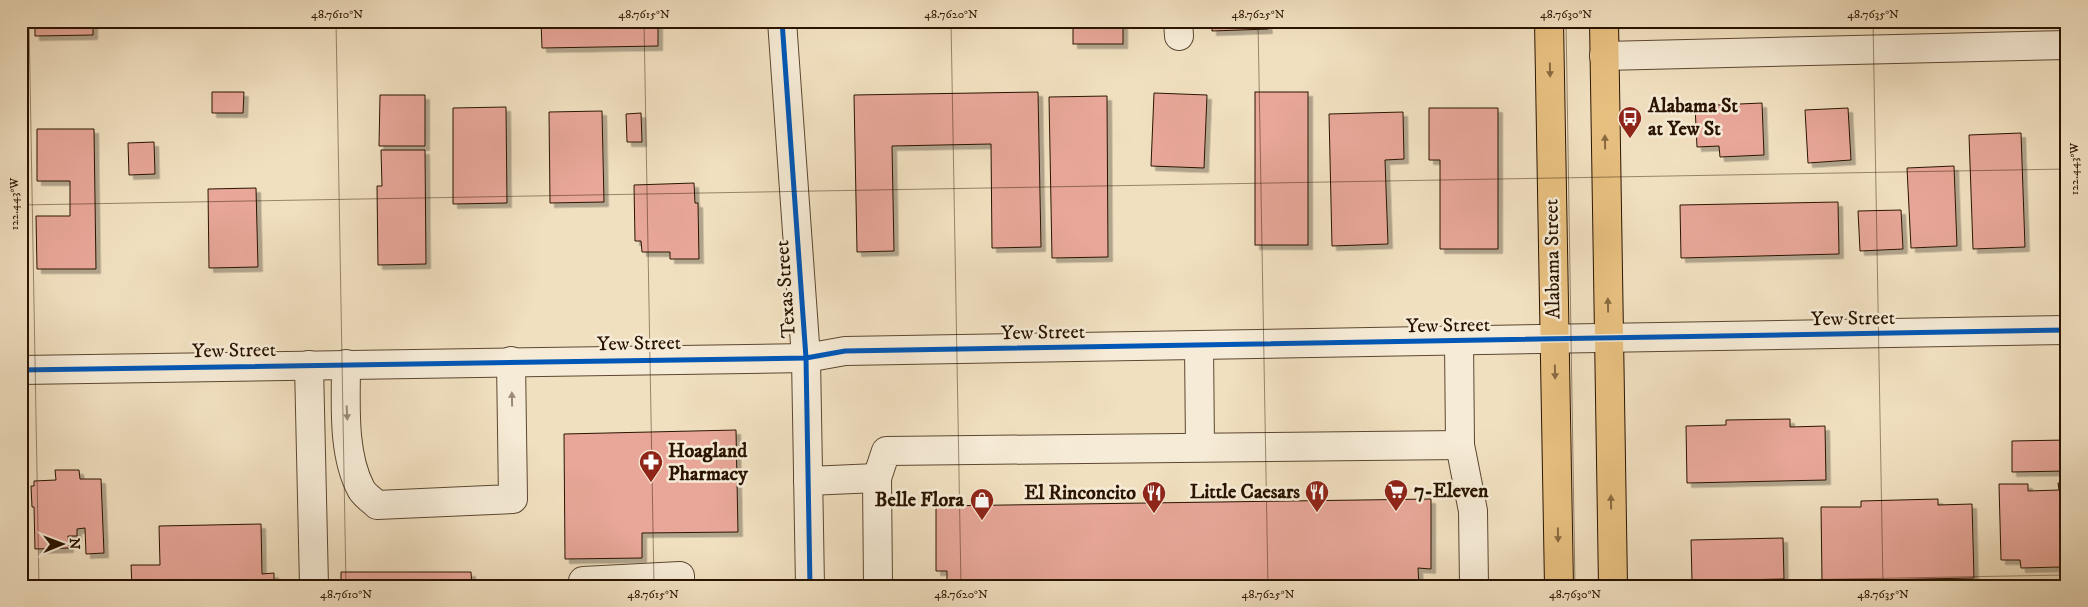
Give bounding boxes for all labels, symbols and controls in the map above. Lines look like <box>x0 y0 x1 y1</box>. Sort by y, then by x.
text: 48.7610°N <box>311 7 363 22</box>
text: 48.7615°N <box>618 7 670 22</box>
text: 48.7620°N <box>924 7 978 22</box>
text: 48.7625°N <box>1231 7 1285 22</box>
text: 48.7630°N <box>1540 7 1592 22</box>
text: 48.7635°N <box>1847 7 1899 22</box>
one-way arrow <box>1546 62 1554 78</box>
place label: Alabama St at Yew St <box>1647 94 1738 142</box>
bus stop icon: Alabama St at Yew St <box>1617 105 1643 139</box>
one-way arrow <box>1601 134 1609 150</box>
text: 122.443°W <box>2067 142 2082 195</box>
text: 122.443°W <box>7 177 22 230</box>
street label: Alabama Street <box>1539 199 1567 319</box>
street label: Texas Street <box>770 239 802 339</box>
one-way arrow <box>1604 296 1612 312</box>
street label: Yew Street <box>1811 306 1895 332</box>
street label: Yew Street <box>1406 313 1490 339</box>
street label: Yew Street <box>1001 320 1085 346</box>
street label: Yew Street <box>597 331 681 357</box>
street label: Yew Street <box>192 338 276 364</box>
one-way arrow <box>1551 365 1559 381</box>
one-way arrow <box>508 391 516 407</box>
one-way arrow <box>343 405 351 421</box>
place label: Hoagland Pharmacy <box>668 439 748 487</box>
pharmacy icon: Hoagland Pharmacy <box>638 449 664 483</box>
supermarket icon: 7-Eleven <box>1383 478 1409 512</box>
restaurant icon: Little Caesars <box>1304 479 1330 513</box>
place label: 7-Eleven <box>1414 479 1489 504</box>
restaurant icon: El Rinconcito <box>1141 480 1167 514</box>
place label: Little Caesars <box>1190 480 1300 505</box>
place label: El Rinconcito <box>1024 481 1136 506</box>
shop icon: Belle Flora <box>969 487 995 521</box>
place label: Belle Flora <box>875 488 964 513</box>
one-way arrow <box>1607 494 1615 510</box>
north arrow <box>38 520 88 570</box>
one-way arrow <box>1554 527 1562 543</box>
text: N <box>65 538 83 550</box>
text: 48.7610°N <box>320 587 372 602</box>
text: 48.7615°N <box>627 587 679 602</box>
text: 48.7620°N <box>934 587 988 602</box>
text: 48.7625°N <box>1241 587 1295 602</box>
text: 48.7630°N <box>1549 587 1601 602</box>
text: 48.7635°N <box>1857 587 1909 602</box>

